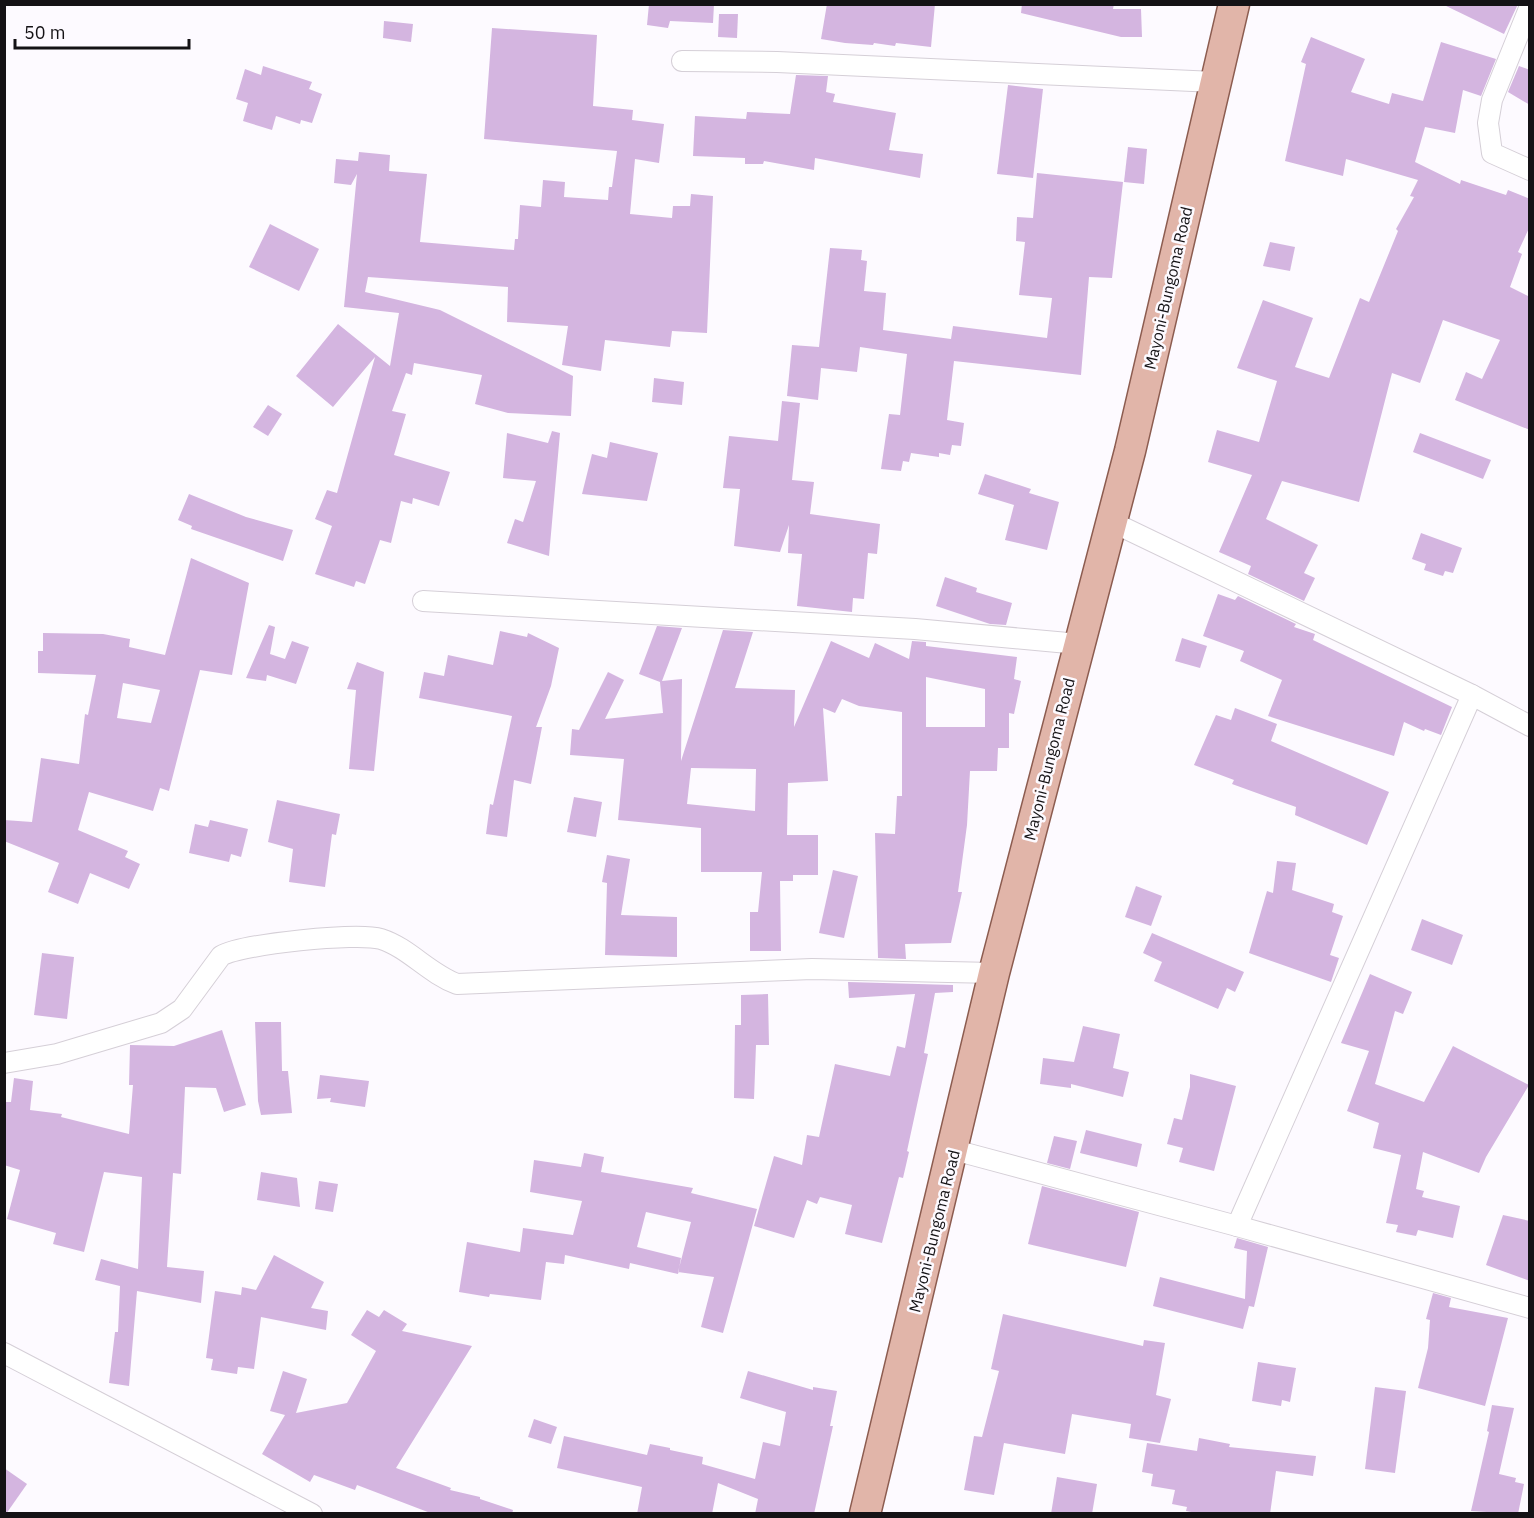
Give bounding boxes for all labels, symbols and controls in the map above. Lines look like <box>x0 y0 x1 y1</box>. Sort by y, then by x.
scale bar <box>15 12 189 50</box>
text: 50 m <box>24 21 66 44</box>
street label: Mayoni-Bungoma Road <box>1139 204 1197 372</box>
street label: Mayoni-Bungoma Road <box>1019 676 1079 842</box>
street label: Mayoni-Bungoma Road <box>904 1148 964 1314</box>

